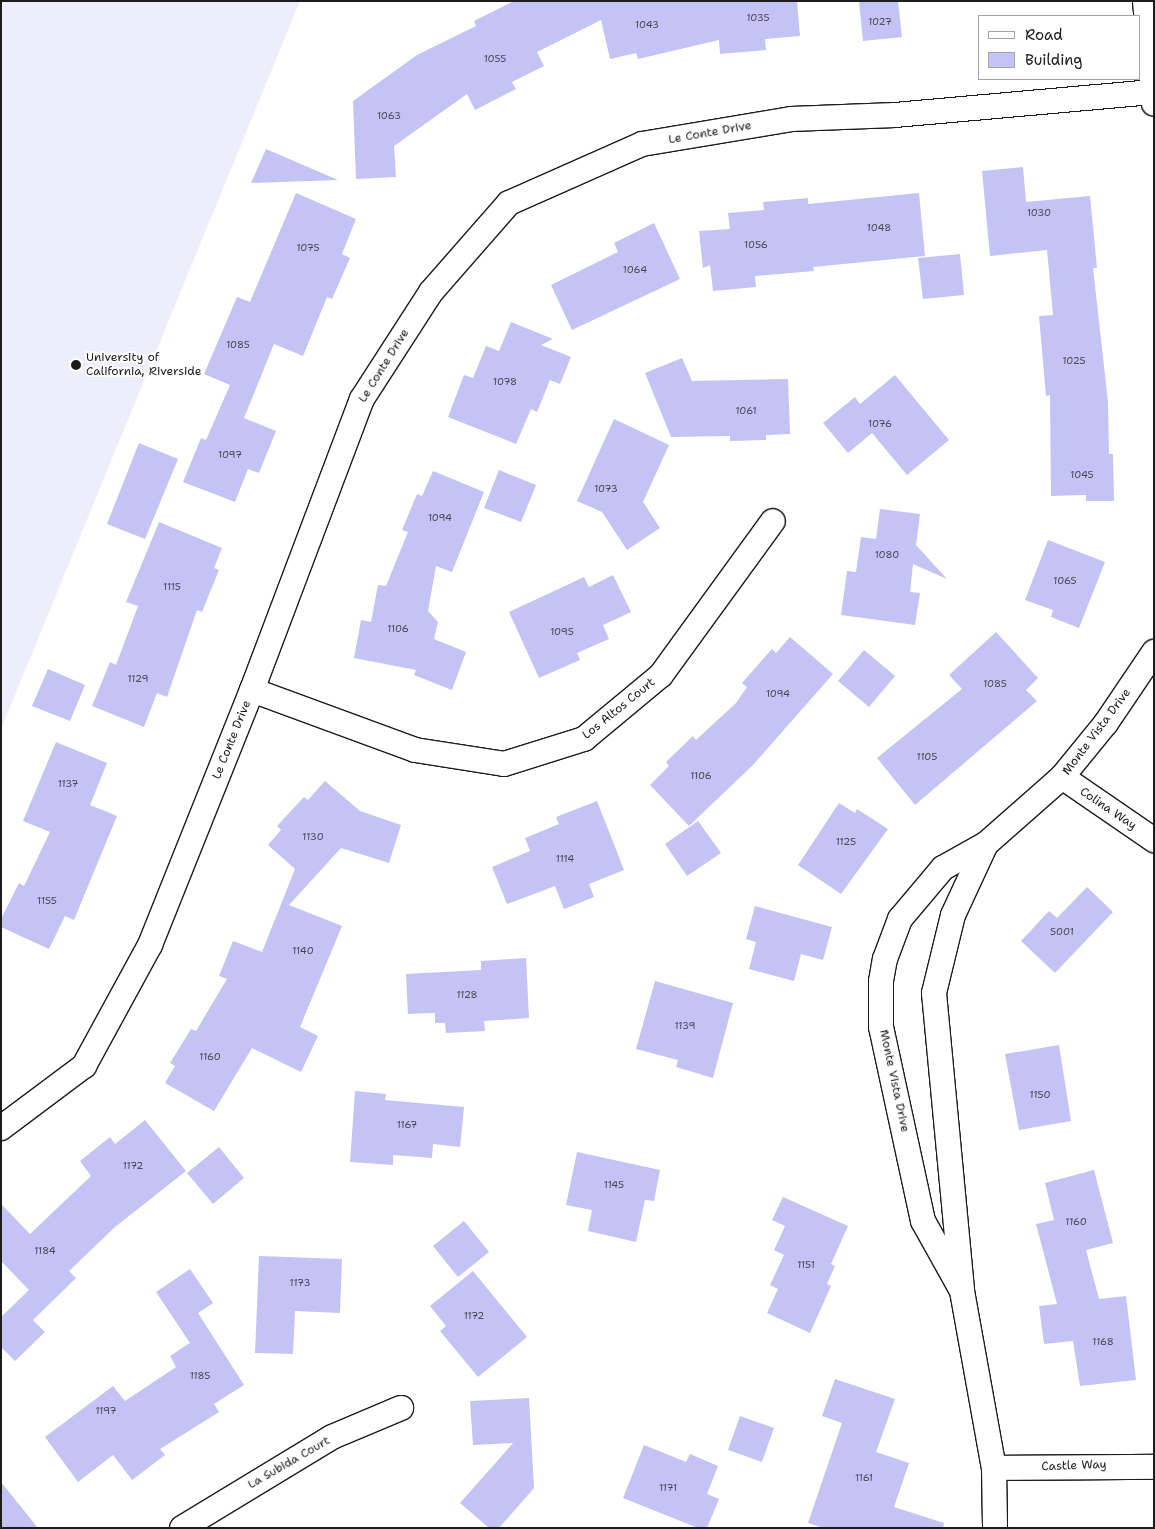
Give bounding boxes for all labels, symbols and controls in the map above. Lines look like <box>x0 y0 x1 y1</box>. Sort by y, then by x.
house number: 1035 <box>746 12 770 24</box>
legend <box>978 15 1140 80</box>
house number: 1027 <box>868 16 892 28</box>
house number: 1043 <box>635 19 659 31</box>
text: Road <box>1025 25 1063 45</box>
text: Building <box>1025 50 1082 70</box>
house number: 1055 <box>484 53 506 65</box>
house number: 1063 <box>377 110 401 122</box>
street label: Le Conte Drive <box>667 119 753 147</box>
house number: 1030 <box>1027 207 1051 219</box>
house number: 1048 <box>867 222 891 234</box>
house number: 1056 <box>744 239 768 251</box>
house number: 1075 <box>296 242 320 254</box>
house number: 1064 <box>623 264 647 276</box>
street label: Le Conte Drive <box>356 327 412 405</box>
house number: 1085 <box>226 339 250 351</box>
place label: University of California, Riverside <box>86 351 201 379</box>
house number: 1025 <box>1062 355 1086 367</box>
marker: University of California, Riverside <box>70 359 82 371</box>
house number: 1078 <box>493 376 517 388</box>
house number: 1061 <box>735 405 757 417</box>
house number: 1076 <box>868 418 892 430</box>
house number: 1097 <box>218 449 242 461</box>
house number: 1045 <box>1070 469 1094 481</box>
house number: 1073 <box>594 483 618 495</box>
house number: 1094 <box>428 512 452 524</box>
house number: 1080 <box>875 549 899 561</box>
house number: 1065 <box>1053 575 1077 587</box>
house number: 1115 <box>163 581 181 593</box>
house number: 1106 <box>387 623 409 635</box>
house number: 1095 <box>550 626 574 638</box>
house number: 1129 <box>128 673 148 685</box>
street label: Los Altos Court <box>580 675 658 743</box>
house number: 1085 <box>983 678 1007 690</box>
street label: Monte Vista Drive <box>1060 686 1134 778</box>
house number: 1094 <box>766 688 790 700</box>
street label: Le Conte Drive <box>210 698 254 782</box>
house number: 1105 <box>917 751 937 763</box>
house number: 1106 <box>690 770 712 782</box>
house number: 1137 <box>58 778 78 790</box>
street label: Colina Way <box>1077 785 1139 833</box>
house number: 1130 <box>302 831 324 843</box>
house number: 1125 <box>836 836 856 848</box>
house number: 1114 <box>556 853 574 865</box>
house number: 1155 <box>37 895 57 907</box>
house number: 5001 <box>1050 926 1074 938</box>
house number: 1140 <box>292 945 314 957</box>
house number: 1128 <box>456 989 478 1001</box>
house number: 1139 <box>675 1020 695 1032</box>
street label: Monte Vista Drive <box>876 1028 912 1134</box>
house number: 1160 <box>199 1051 221 1063</box>
house number: 1150 <box>1030 1089 1050 1101</box>
house number: 1167 <box>397 1119 417 1131</box>
house number: 1172 <box>123 1160 143 1172</box>
house number: 1145 <box>604 1179 624 1191</box>
house number: 1160 <box>1065 1216 1087 1228</box>
house number: 1184 <box>34 1245 56 1257</box>
house number: 1151 <box>797 1259 815 1271</box>
house number: 1173 <box>290 1277 310 1289</box>
house number: 1172 <box>464 1310 484 1322</box>
house number: 1168 <box>1092 1336 1114 1348</box>
house number: 1185 <box>190 1370 210 1382</box>
house number: 1197 <box>95 1405 117 1417</box>
street label: La Subida Court <box>245 1434 333 1492</box>
street label: Castle Way <box>1041 1458 1107 1474</box>
house number: 1161 <box>855 1472 873 1484</box>
house number: 1171 <box>659 1482 677 1494</box>

